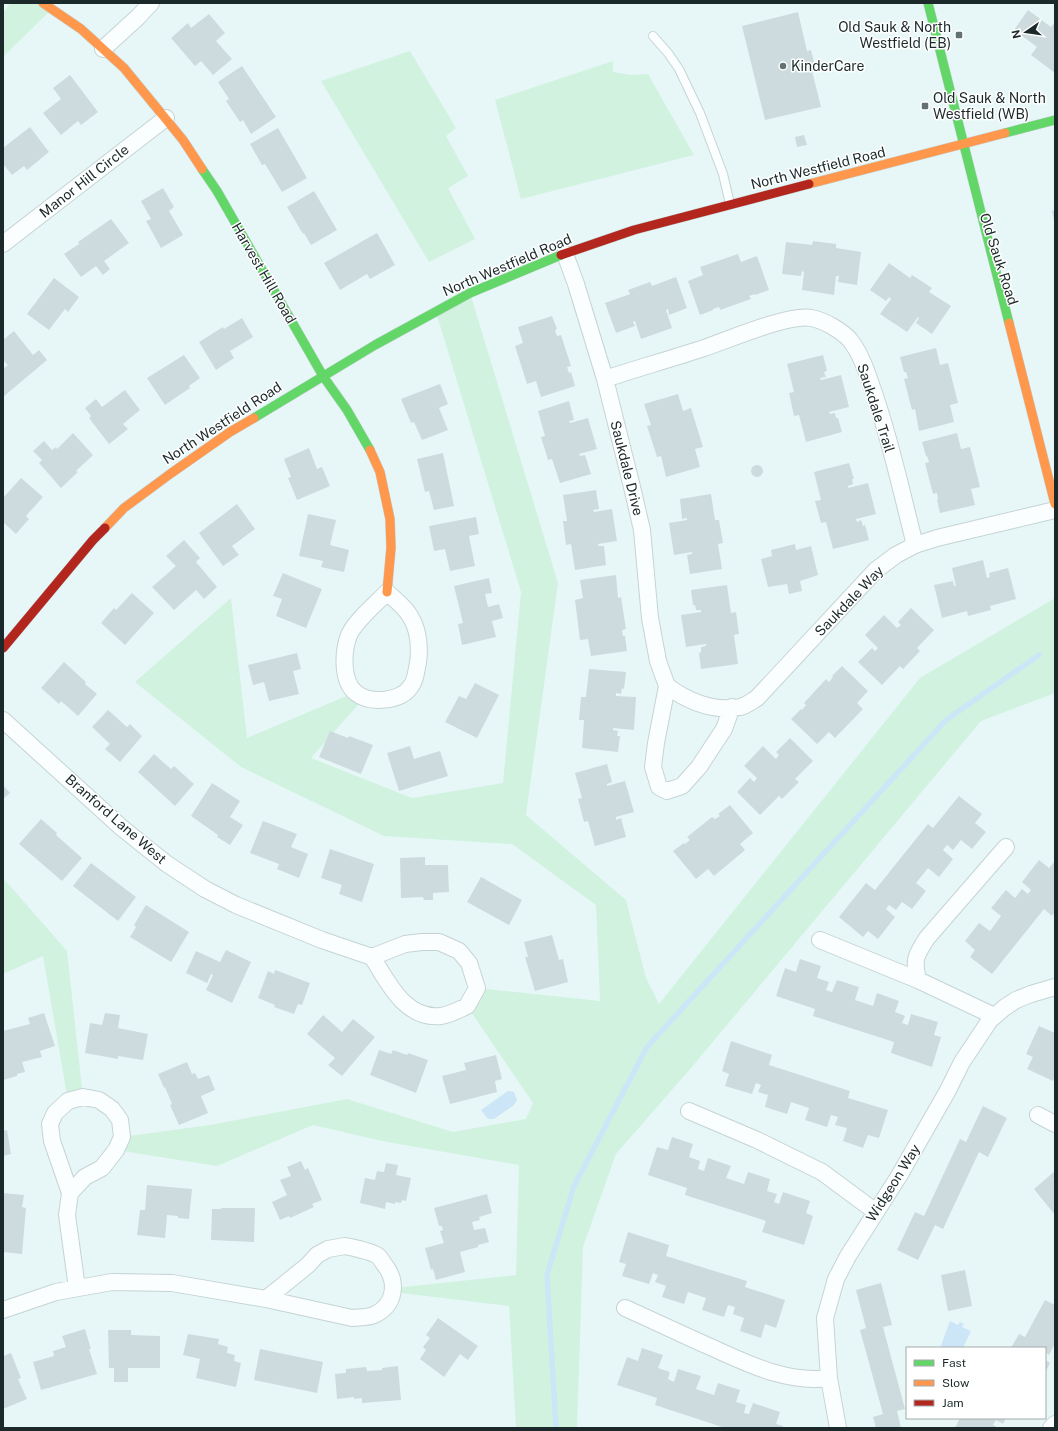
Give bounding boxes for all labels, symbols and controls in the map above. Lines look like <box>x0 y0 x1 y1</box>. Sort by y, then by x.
north arrow <box>1006 12 1046 52</box>
place label: Old Sauk & North Westfield (EB) <box>838 19 951 51</box>
text: N <box>1009 29 1023 40</box>
marker: Old Sauk & North Westfield (EB) <box>954 30 964 40</box>
place label: KinderCare <box>791 58 865 74</box>
marker: KinderCare <box>778 61 788 71</box>
place label: Old Sauk & North Westfield (WB) <box>933 90 1046 122</box>
marker: Old Sauk & North Westfield (WB) <box>920 101 930 111</box>
street label: Manor Hill Circle <box>36 141 132 221</box>
street label: North Westfield Road <box>749 144 887 192</box>
street label: Old Sauk Road <box>977 211 1021 307</box>
street label: Harvest Hill Road <box>229 220 299 326</box>
street label: North Westfield Road <box>440 231 574 299</box>
street label: Saukdale Trail <box>854 361 898 455</box>
street label: North Westfield Road <box>160 379 284 467</box>
street label: Saukdale Drive <box>607 419 647 517</box>
street label: Saukdale Way <box>811 562 887 639</box>
street label: Branford Lane West <box>62 771 170 867</box>
street label: Widgeon Way <box>863 1141 923 1225</box>
legend <box>906 1347 1046 1419</box>
text: Fast <box>942 1356 967 1370</box>
text: Slow <box>942 1376 970 1390</box>
text: Jam <box>942 1396 964 1410</box>

